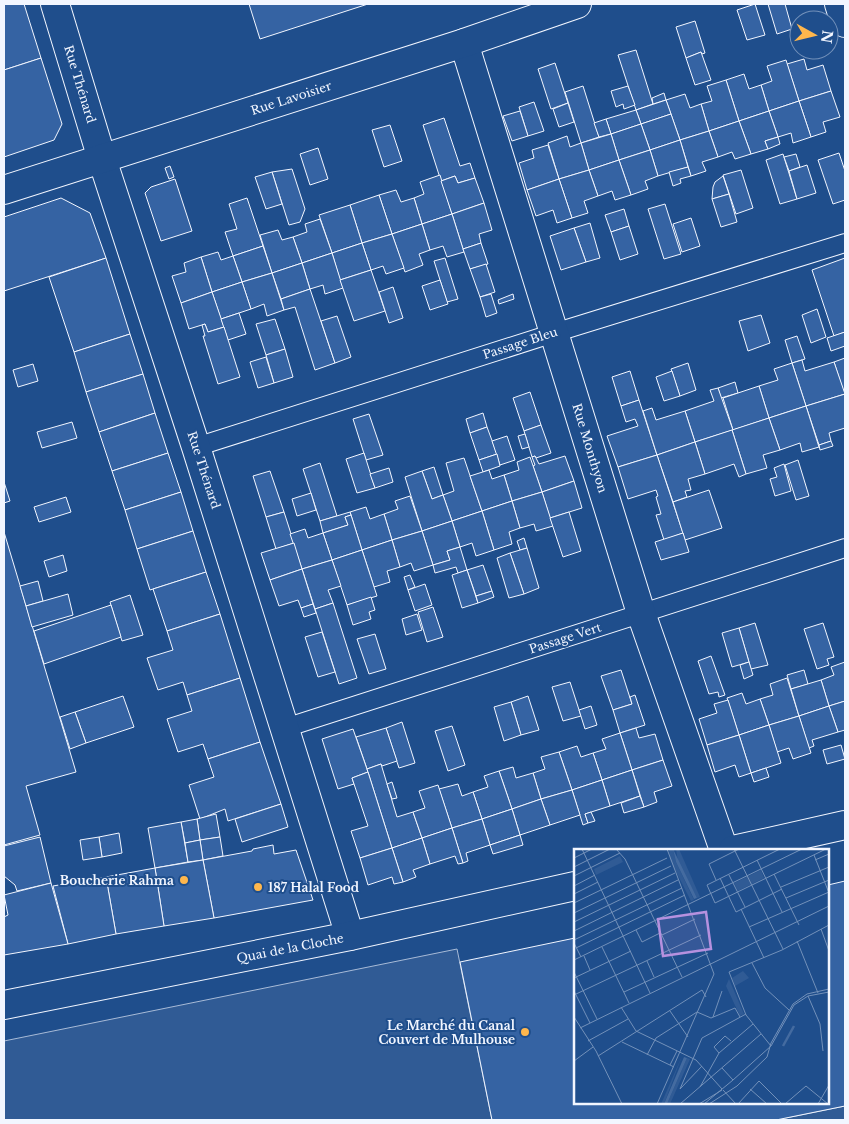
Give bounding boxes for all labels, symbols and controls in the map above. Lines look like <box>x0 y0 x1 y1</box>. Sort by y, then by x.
north arrow <box>789 10 839 60</box>
text: N <box>817 29 837 45</box>
street label: Rue Thénard <box>61 43 99 125</box>
street label: Rue Lavoisier <box>249 78 334 118</box>
street label: Passage Bleu <box>481 324 559 362</box>
street label: Rue Monthyon <box>569 401 611 495</box>
street label: Rue Thénard <box>184 429 224 511</box>
street label: Passage Vert <box>527 619 603 657</box>
inset map <box>574 849 829 1104</box>
place label: Boucherie Rahma <box>60 873 174 888</box>
marker: Boucherie Rahma <box>178 874 190 886</box>
place label: 187 Halal Food <box>268 880 360 895</box>
marker: 187 Halal Food <box>252 881 264 893</box>
street label: Quai de la Cloche <box>235 930 345 966</box>
place label: Le Marché du Canal Couvert de Mulhouse <box>378 1018 516 1047</box>
marker: Le Marché du Canal Couvert de Mulhouse <box>519 1026 531 1038</box>

